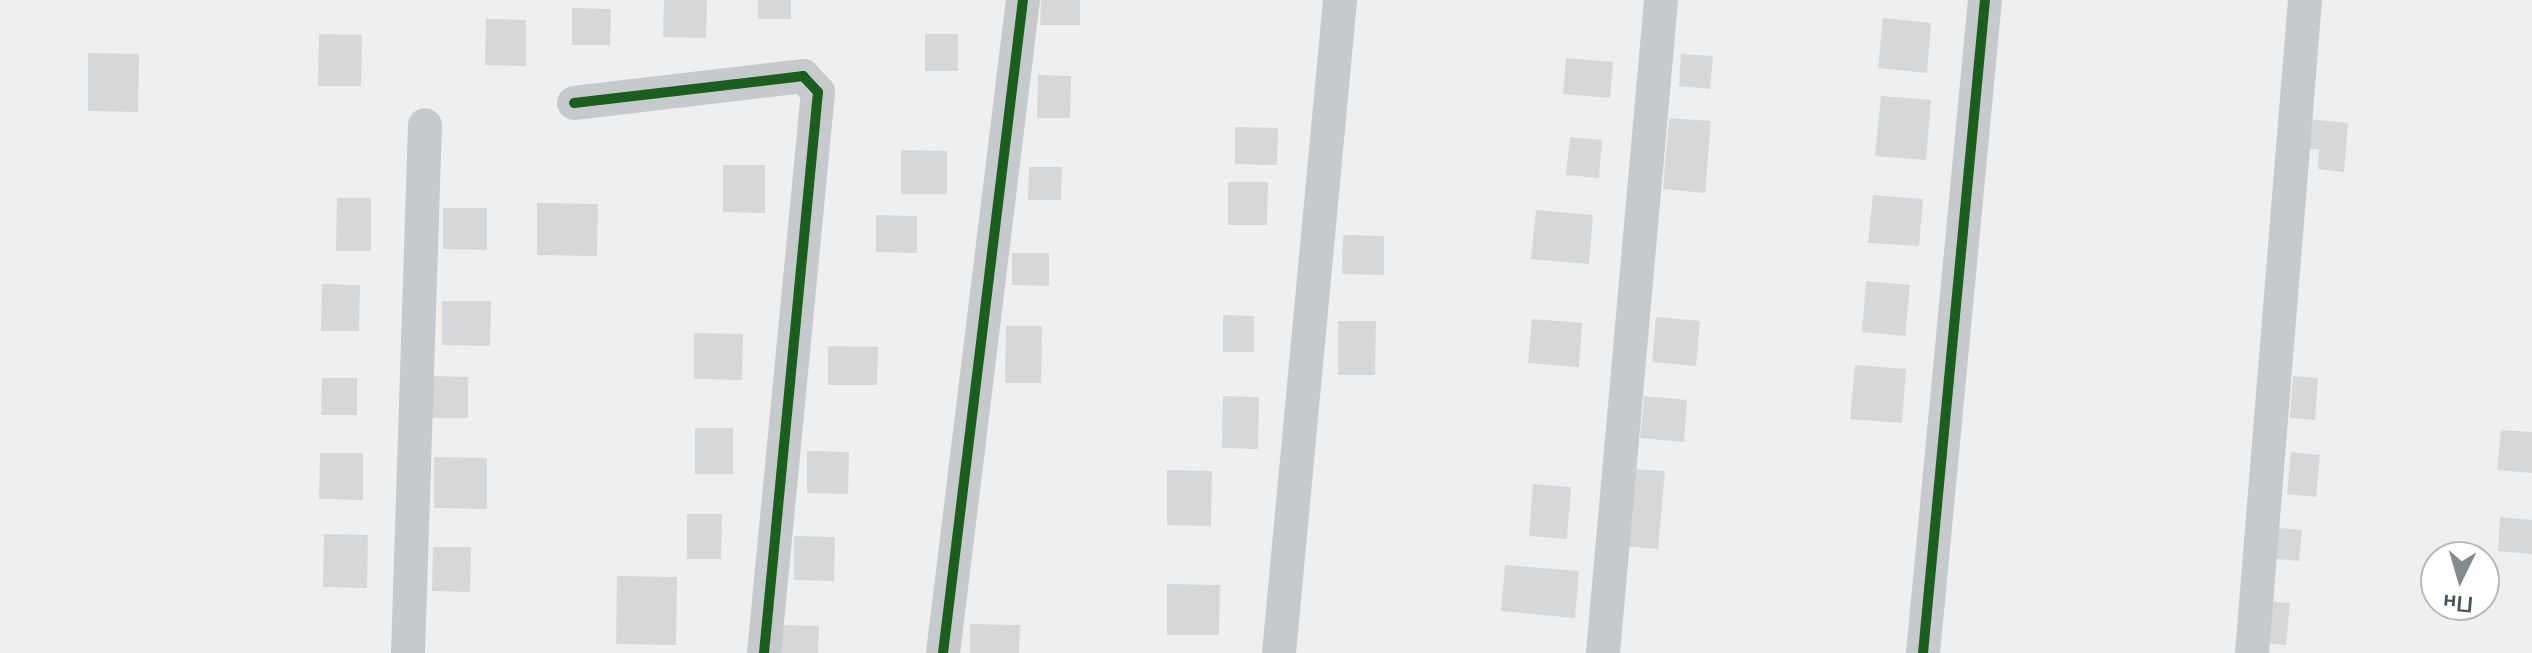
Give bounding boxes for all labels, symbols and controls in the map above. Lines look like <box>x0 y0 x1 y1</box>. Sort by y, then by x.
north arrow <box>2420 541 2500 621</box>
text: Пн <box>2442 587 2474 619</box>

